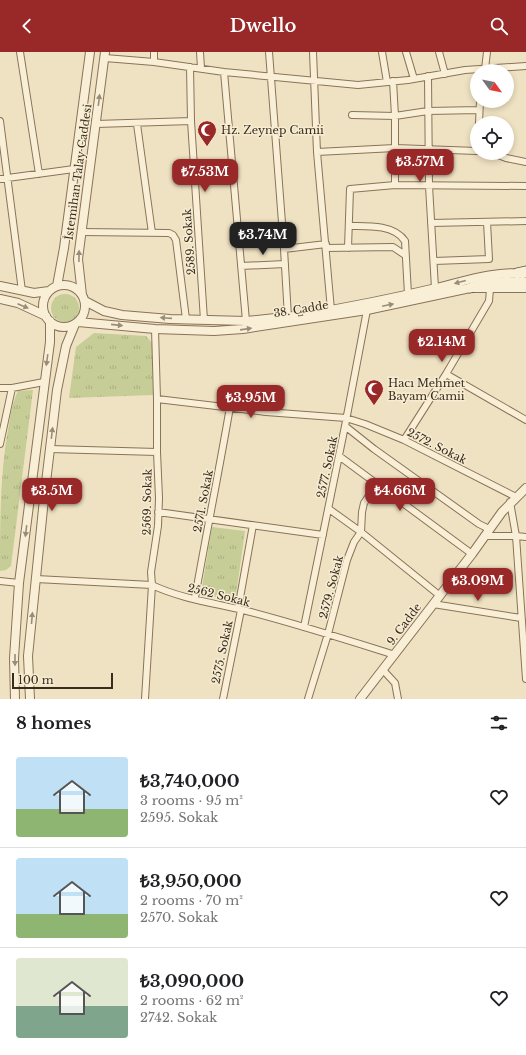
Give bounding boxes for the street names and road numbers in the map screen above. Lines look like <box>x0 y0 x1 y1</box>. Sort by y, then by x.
street label: İstemihan Talay Caddesi <box>62 103 95 241</box>
street label: 2589. Sokak <box>180 208 198 276</box>
street label: 38. Cadde <box>272 298 330 320</box>
street label: 2572. Sokak <box>405 425 469 467</box>
street label: 2577. Sokak <box>314 434 340 499</box>
street label: 2569. Sokak <box>139 468 155 536</box>
street label: 2571. Sokak <box>190 468 216 533</box>
street label: 2579. Sokak <box>316 553 346 620</box>
street label: 2562 Sokak <box>186 580 252 610</box>
street label: 9. Cadde <box>384 600 424 648</box>
street label: 2575. Sokak <box>208 619 236 685</box>

